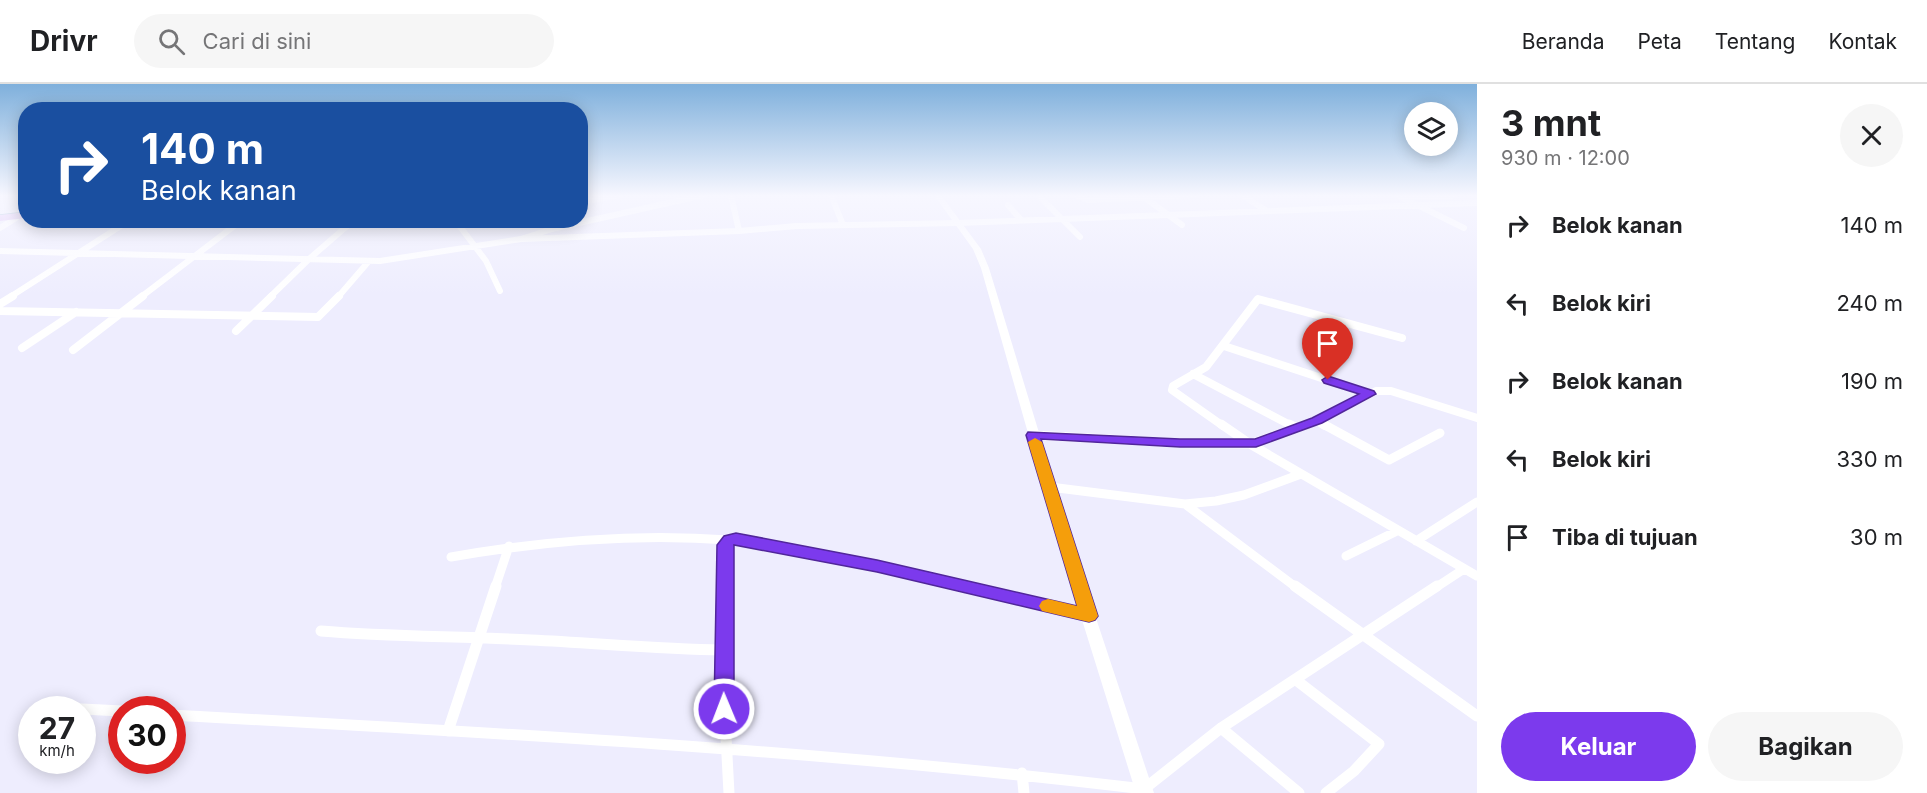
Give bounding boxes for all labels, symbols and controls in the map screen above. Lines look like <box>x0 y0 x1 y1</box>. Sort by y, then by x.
search box <box>134 14 554 68</box>
text: Drivr <box>30 24 98 58</box>
icon: search <box>155 25 188 58</box>
text: Cari di sini <box>203 28 311 54</box>
text: Beranda <box>1522 29 1604 54</box>
text: Peta <box>1637 29 1682 54</box>
text: Tentang <box>1715 29 1795 54</box>
text: Kontak <box>1828 29 1897 54</box>
text: 3 mnt <box>1501 101 1601 145</box>
map controls <box>1404 102 1458 156</box>
button: layers <box>1404 102 1458 156</box>
button: close <box>1840 104 1903 167</box>
text: 140 m <box>141 123 264 174</box>
icon: right <box>42 126 120 204</box>
text: 930 m · 12:00 <box>1501 146 1630 170</box>
text: Belok kanan <box>141 174 297 207</box>
icon: right <box>1501 209 1534 242</box>
text: Belok kanan <box>1552 212 1683 238</box>
text: 140 m <box>1841 212 1903 238</box>
icon: left <box>1501 287 1534 320</box>
text: Belok kiri <box>1552 290 1651 316</box>
text: 240 m <box>1836 290 1903 316</box>
pin <box>1302 318 1353 380</box>
icon: arrive <box>1311 327 1344 360</box>
icon: right <box>1501 365 1534 398</box>
text: Belok kanan <box>1552 368 1683 394</box>
text: 190 m <box>1841 368 1903 394</box>
icon: left <box>1501 443 1534 476</box>
text: Belok kiri <box>1552 446 1651 472</box>
text: 330 m <box>1836 446 1903 472</box>
icon: arrive <box>1501 521 1534 554</box>
text: Tiba di tujuan <box>1552 524 1698 550</box>
text: 30 m <box>1850 524 1903 550</box>
position arrow <box>692 677 756 741</box>
speed limit sign: 30 <box>108 696 186 774</box>
text: 27 <box>39 710 75 746</box>
button: Keluar <box>1501 712 1696 781</box>
button: Bagikan <box>1708 712 1903 781</box>
text: km/h <box>39 741 75 760</box>

